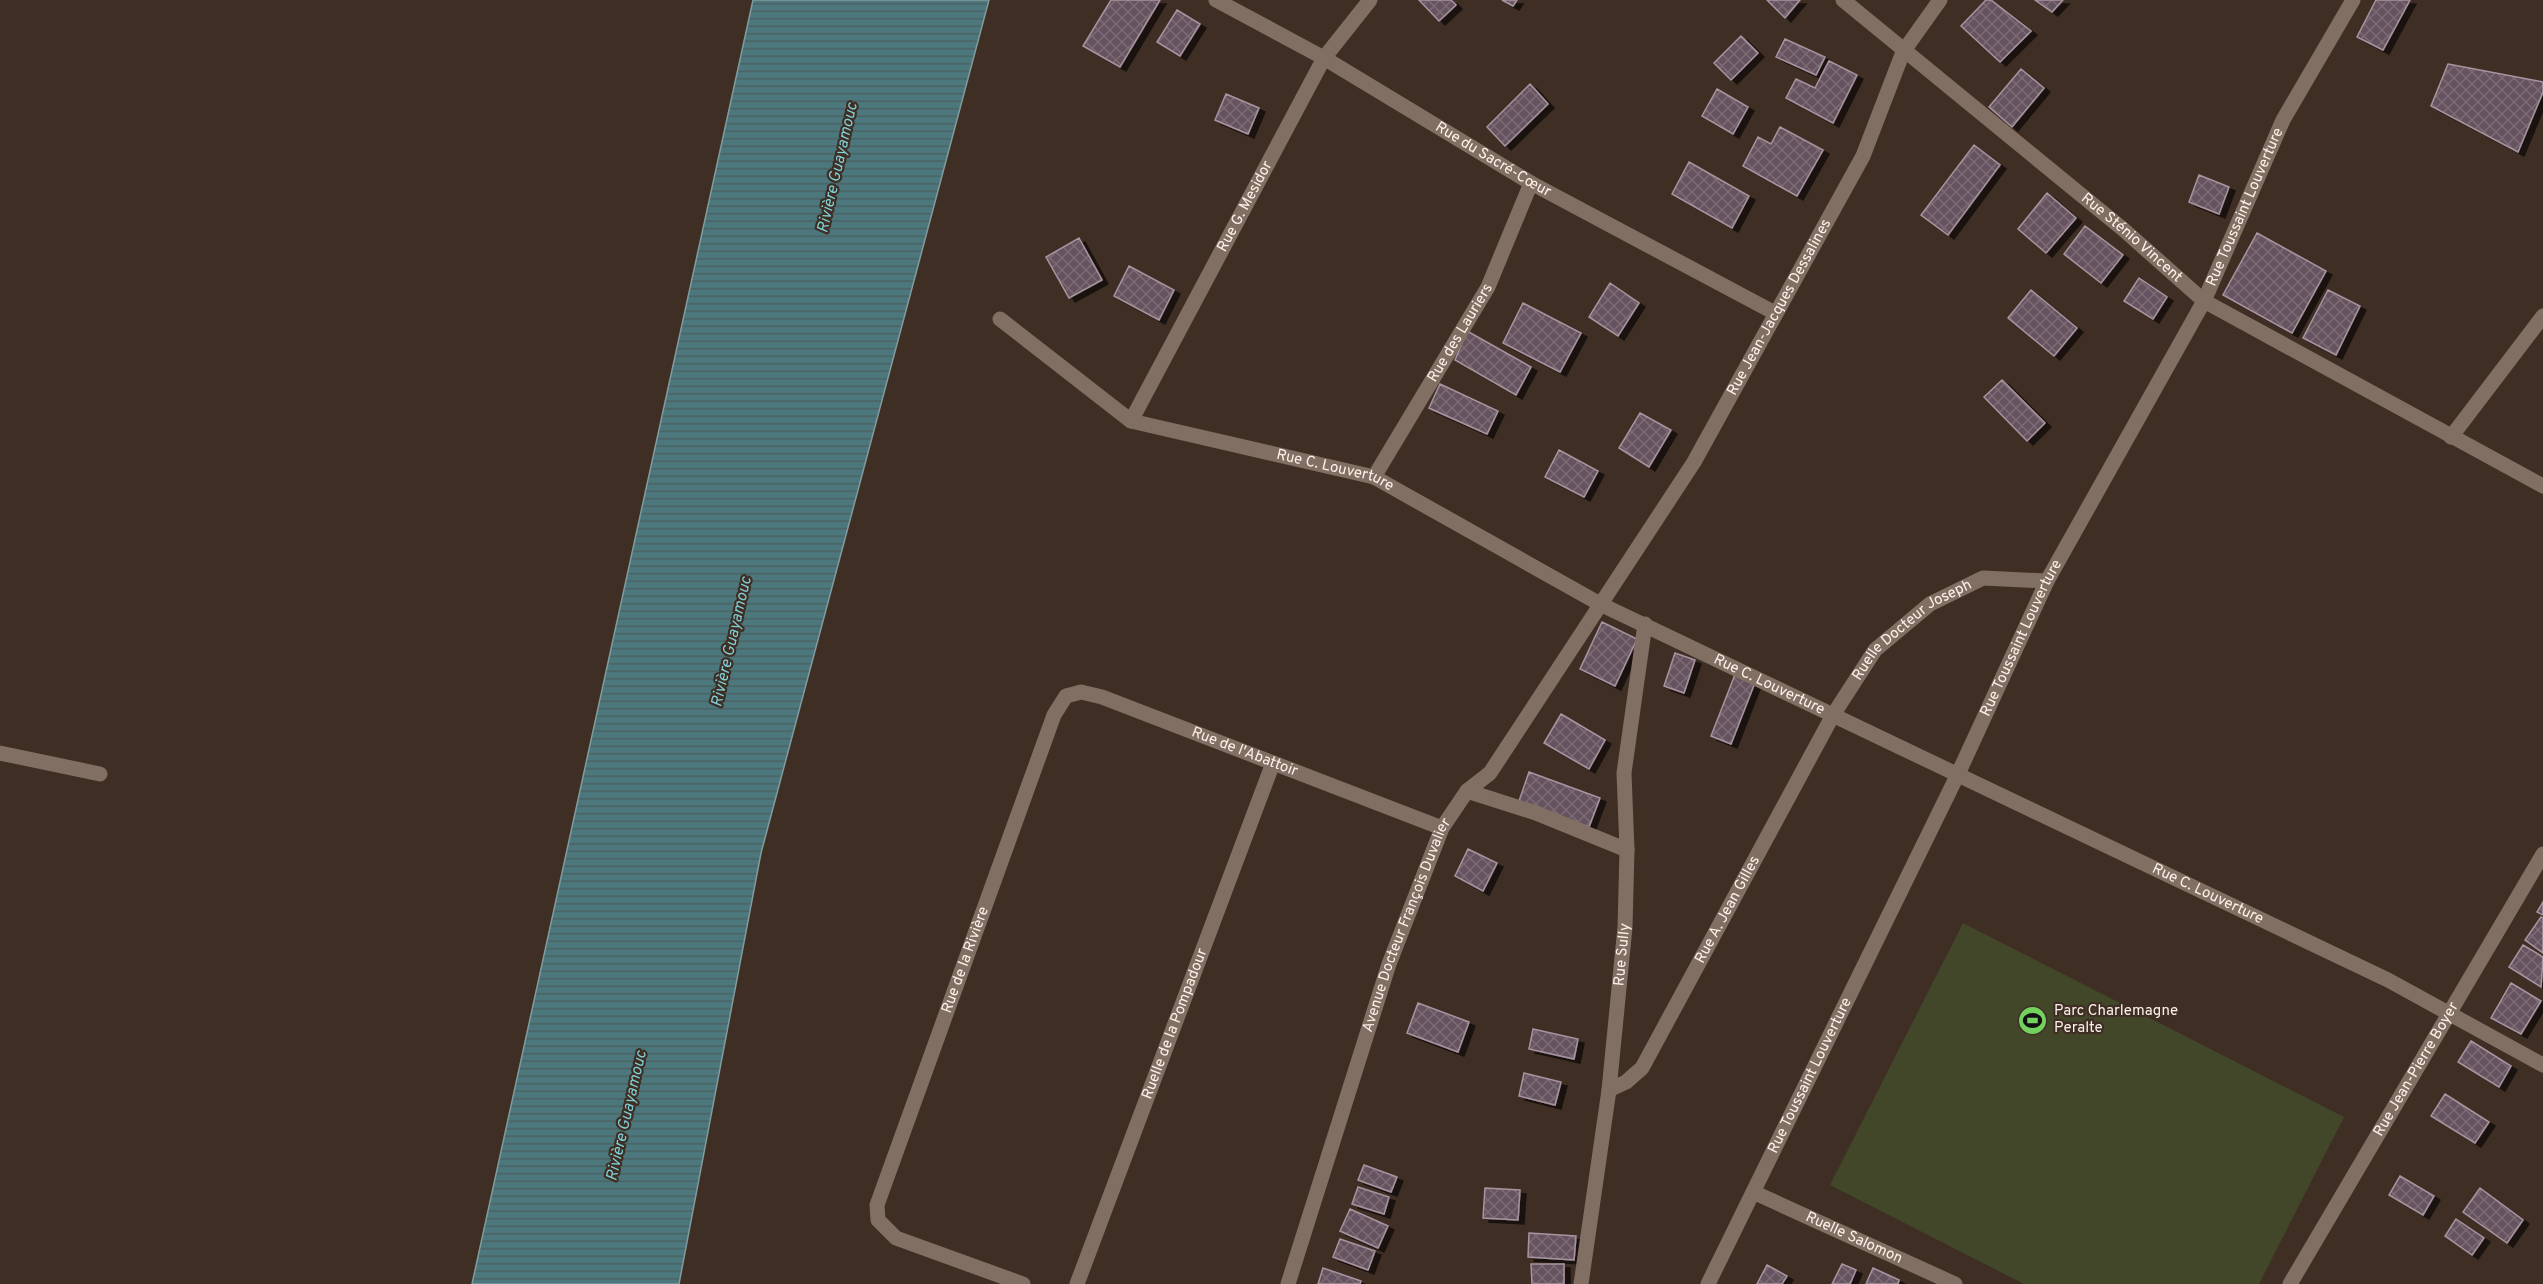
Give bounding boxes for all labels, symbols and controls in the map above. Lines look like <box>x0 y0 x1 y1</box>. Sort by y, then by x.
water label: Rivière Guayamouc <box>813 101 863 235</box>
street label: Rue du Sacré-Cœur <box>1432 118 1555 202</box>
street label: Rue Toussaint Louverture <box>2202 125 2288 289</box>
street label: Rue G. Mesidor <box>1213 158 1277 255</box>
street label: Rue Sténio Vincent <box>2077 189 2186 287</box>
street label: Rue Jean-Jacques Dessalines <box>1723 216 1836 399</box>
street label: Rue des Lauriers <box>1423 280 1497 386</box>
street label: Rue C. Louverture <box>1274 445 1397 496</box>
street label: Rue Toussaint Louverture <box>1976 556 2067 719</box>
water label: Rivière Guayamouc <box>707 575 757 709</box>
street label: Ruelle Docteur Joseph <box>1848 575 1975 684</box>
street label: Rue C. Louverture <box>1710 650 1828 719</box>
street label: Rue de l'Abattoir <box>1189 723 1301 781</box>
street label: Avenue Docteur François Duvalier <box>1359 814 1456 1035</box>
street label: Rue A. Jean Gilles <box>1691 853 1764 967</box>
street label: Rue C. Louverture <box>2149 859 2266 929</box>
street label: Rue de la Rivière <box>938 904 993 1016</box>
street label: Rue Sully <box>1610 922 1635 987</box>
street label: Ruelle de la Pompadour <box>1138 946 1212 1102</box>
street label: Rue Toussaint Louverture <box>1764 995 1856 1157</box>
street label: Rue Jean-Pierre Boyer <box>2369 999 2463 1140</box>
place label: Parc Charlemagne Peralte <box>2054 1002 2178 1038</box>
sports icon: Parc Charlemagne Peralte <box>2017 1004 2049 1036</box>
water label: Rivière Guayamouc <box>602 1049 652 1183</box>
street label: Ruelle Salomon <box>1803 1208 1906 1268</box>

